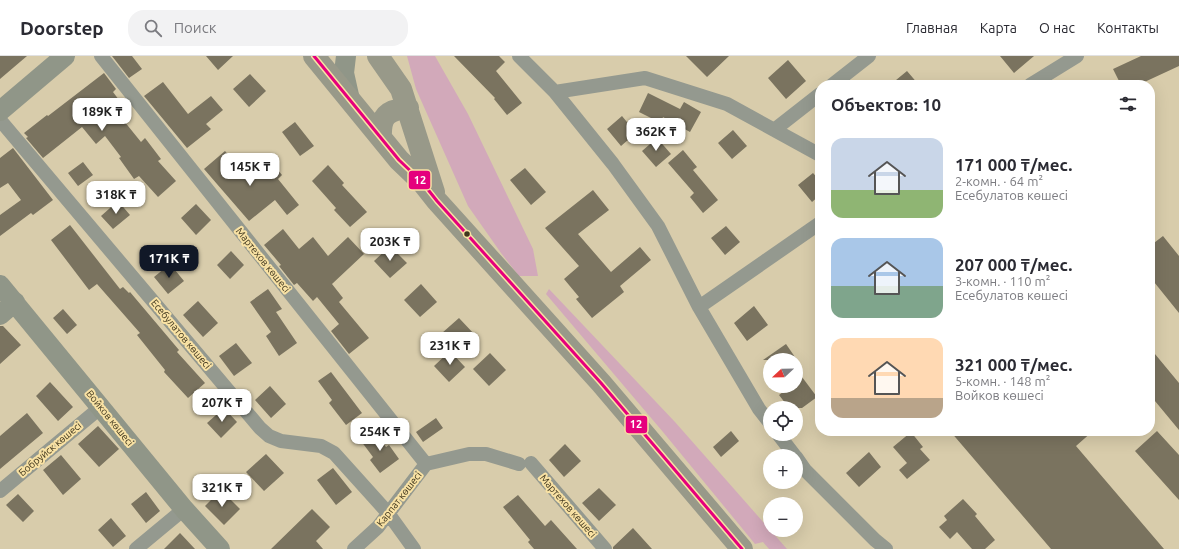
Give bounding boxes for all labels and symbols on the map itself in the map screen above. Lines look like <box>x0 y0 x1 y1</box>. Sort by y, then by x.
pin: 189K ₸ <box>69 98 135 132</box>
pin: 362K ₸ <box>623 118 689 152</box>
pin: 145K ₸ <box>217 153 283 187</box>
line badge: 12 <box>408 170 431 190</box>
text: 12 <box>414 174 426 186</box>
pin: 318K ₸ <box>83 181 149 215</box>
street label: Мартехов көшесі <box>234 226 292 294</box>
pin: 203K ₸ <box>357 228 423 262</box>
unlabelled marker <box>462 229 472 239</box>
pin: 171K ₸ <box>136 245 202 279</box>
street label: Есебулатов көшесі <box>149 297 213 371</box>
pin: 231K ₸ <box>417 332 483 366</box>
north arrow <box>763 353 803 393</box>
street label: Войков көшесі <box>84 388 136 448</box>
pin: 207K ₸ <box>189 389 255 423</box>
line badge: 12 <box>625 415 648 434</box>
pin: 254K ₸ <box>347 418 413 452</box>
text: 12 <box>630 418 642 430</box>
street label: Бобруйск көшесі <box>17 420 83 478</box>
street label: Карпат көшесі <box>374 470 424 528</box>
street label: Мартехов көшесі <box>538 472 598 540</box>
pin: 321K ₸ <box>189 474 255 508</box>

